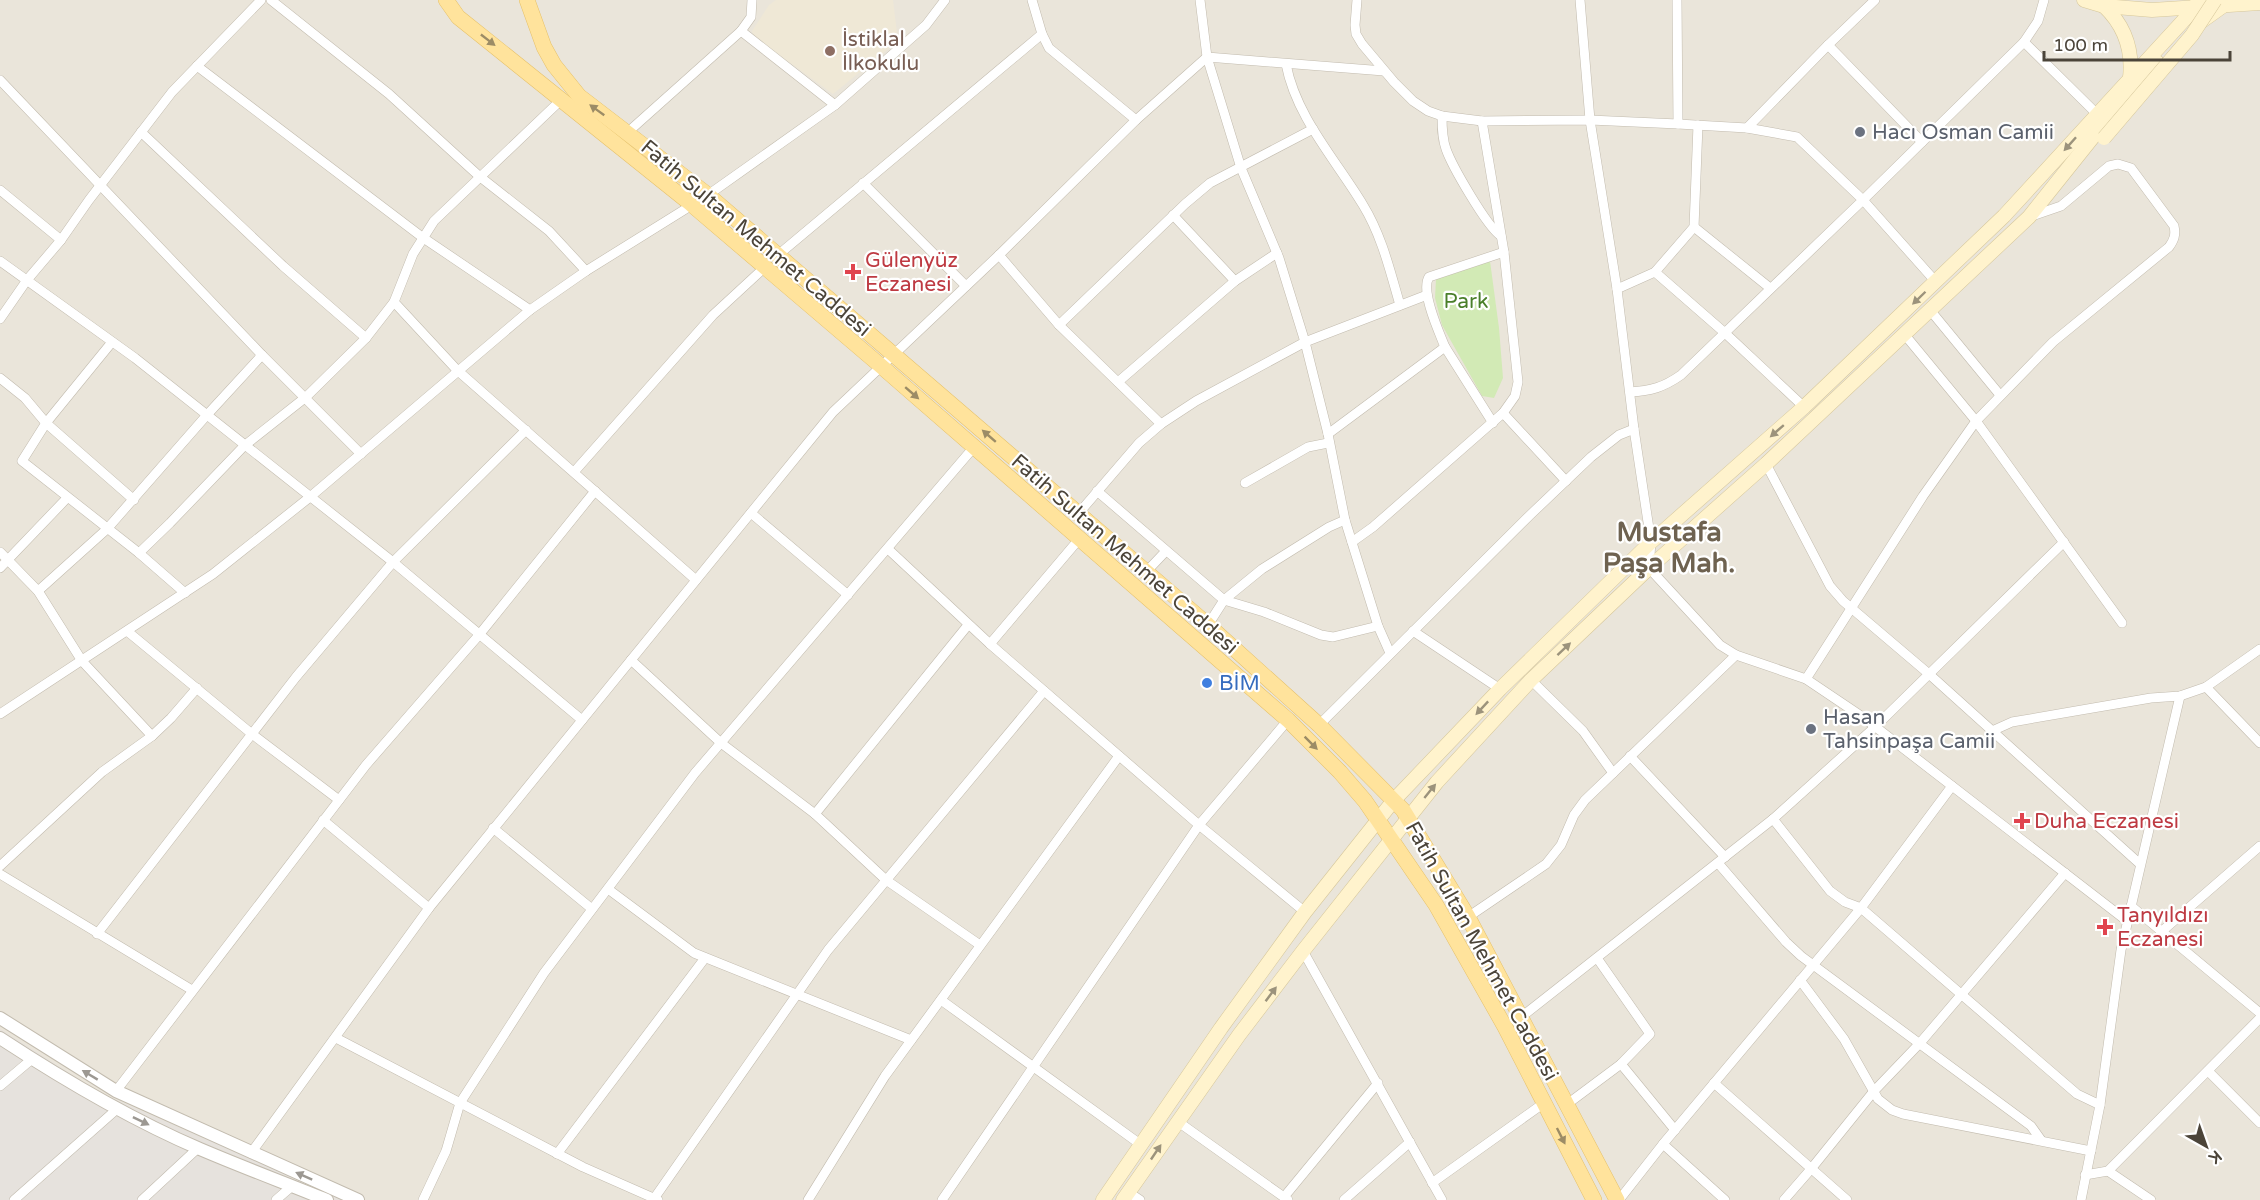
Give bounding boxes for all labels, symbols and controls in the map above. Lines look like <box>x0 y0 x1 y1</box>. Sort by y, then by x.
scale bar <box>2044 24 2230 62</box>
place label: İstiklal İlkokulu <box>842 27 919 76</box>
one-way arrow <box>480 34 495 46</box>
text: 100 m <box>2053 34 2108 56</box>
marker: İstiklal İlkokulu <box>823 44 837 58</box>
one-way arrow <box>589 103 605 116</box>
place label: Hacı Osman Camii <box>1872 120 2054 145</box>
marker: Hacı Osman Camii <box>1853 125 1867 139</box>
street label: Fatih Sultan Mehmet Caddesi <box>636 135 876 342</box>
one-way arrow <box>2064 136 2077 151</box>
place label: Gülenyüz Eczanesi <box>865 248 958 297</box>
marker: Gülenyüz Eczanesi <box>846 265 860 279</box>
park label: Park <box>1444 289 1488 314</box>
one-way arrow <box>1912 291 1927 304</box>
one-way arrow <box>904 386 919 399</box>
one-way arrow <box>1770 424 1785 437</box>
one-way arrow <box>981 429 996 443</box>
street label: Fatih Sultan Mehmet Caddesi <box>1006 449 1243 660</box>
district label: Mustafa Paşa Mah. <box>1603 516 1735 580</box>
one-way arrow <box>1556 642 1571 656</box>
place label: BİM <box>1219 671 1260 696</box>
marker: BİM <box>1200 676 1214 690</box>
one-way arrow <box>1475 701 1489 715</box>
place label: Hasan Tahsinpaşa Camii <box>1823 705 1995 754</box>
marker: Hasan Tahsinpaşa Camii <box>1804 722 1818 736</box>
one-way arrow <box>1304 736 1318 750</box>
one-way arrow <box>1423 784 1436 799</box>
place label: Duha Eczanesi <box>2034 809 2179 834</box>
marker: Duha Eczanesi <box>2015 814 2029 828</box>
street label: Fatih Sultan Mehmet Caddesi <box>1400 817 1563 1085</box>
place label: Tanyıldızı Eczanesi <box>2117 903 2208 952</box>
marker: Tanyıldızı Eczanesi <box>2098 920 2112 934</box>
one-way arrow <box>1264 986 1276 1001</box>
one-way arrow <box>82 1070 98 1081</box>
one-way arrow <box>133 1116 150 1125</box>
north arrow <box>2176 1116 2236 1176</box>
one-way arrow <box>1556 1128 1566 1145</box>
one-way arrow <box>1150 1144 1162 1160</box>
text: K <box>2204 1146 2226 1168</box>
one-way arrow <box>295 1171 313 1181</box>

